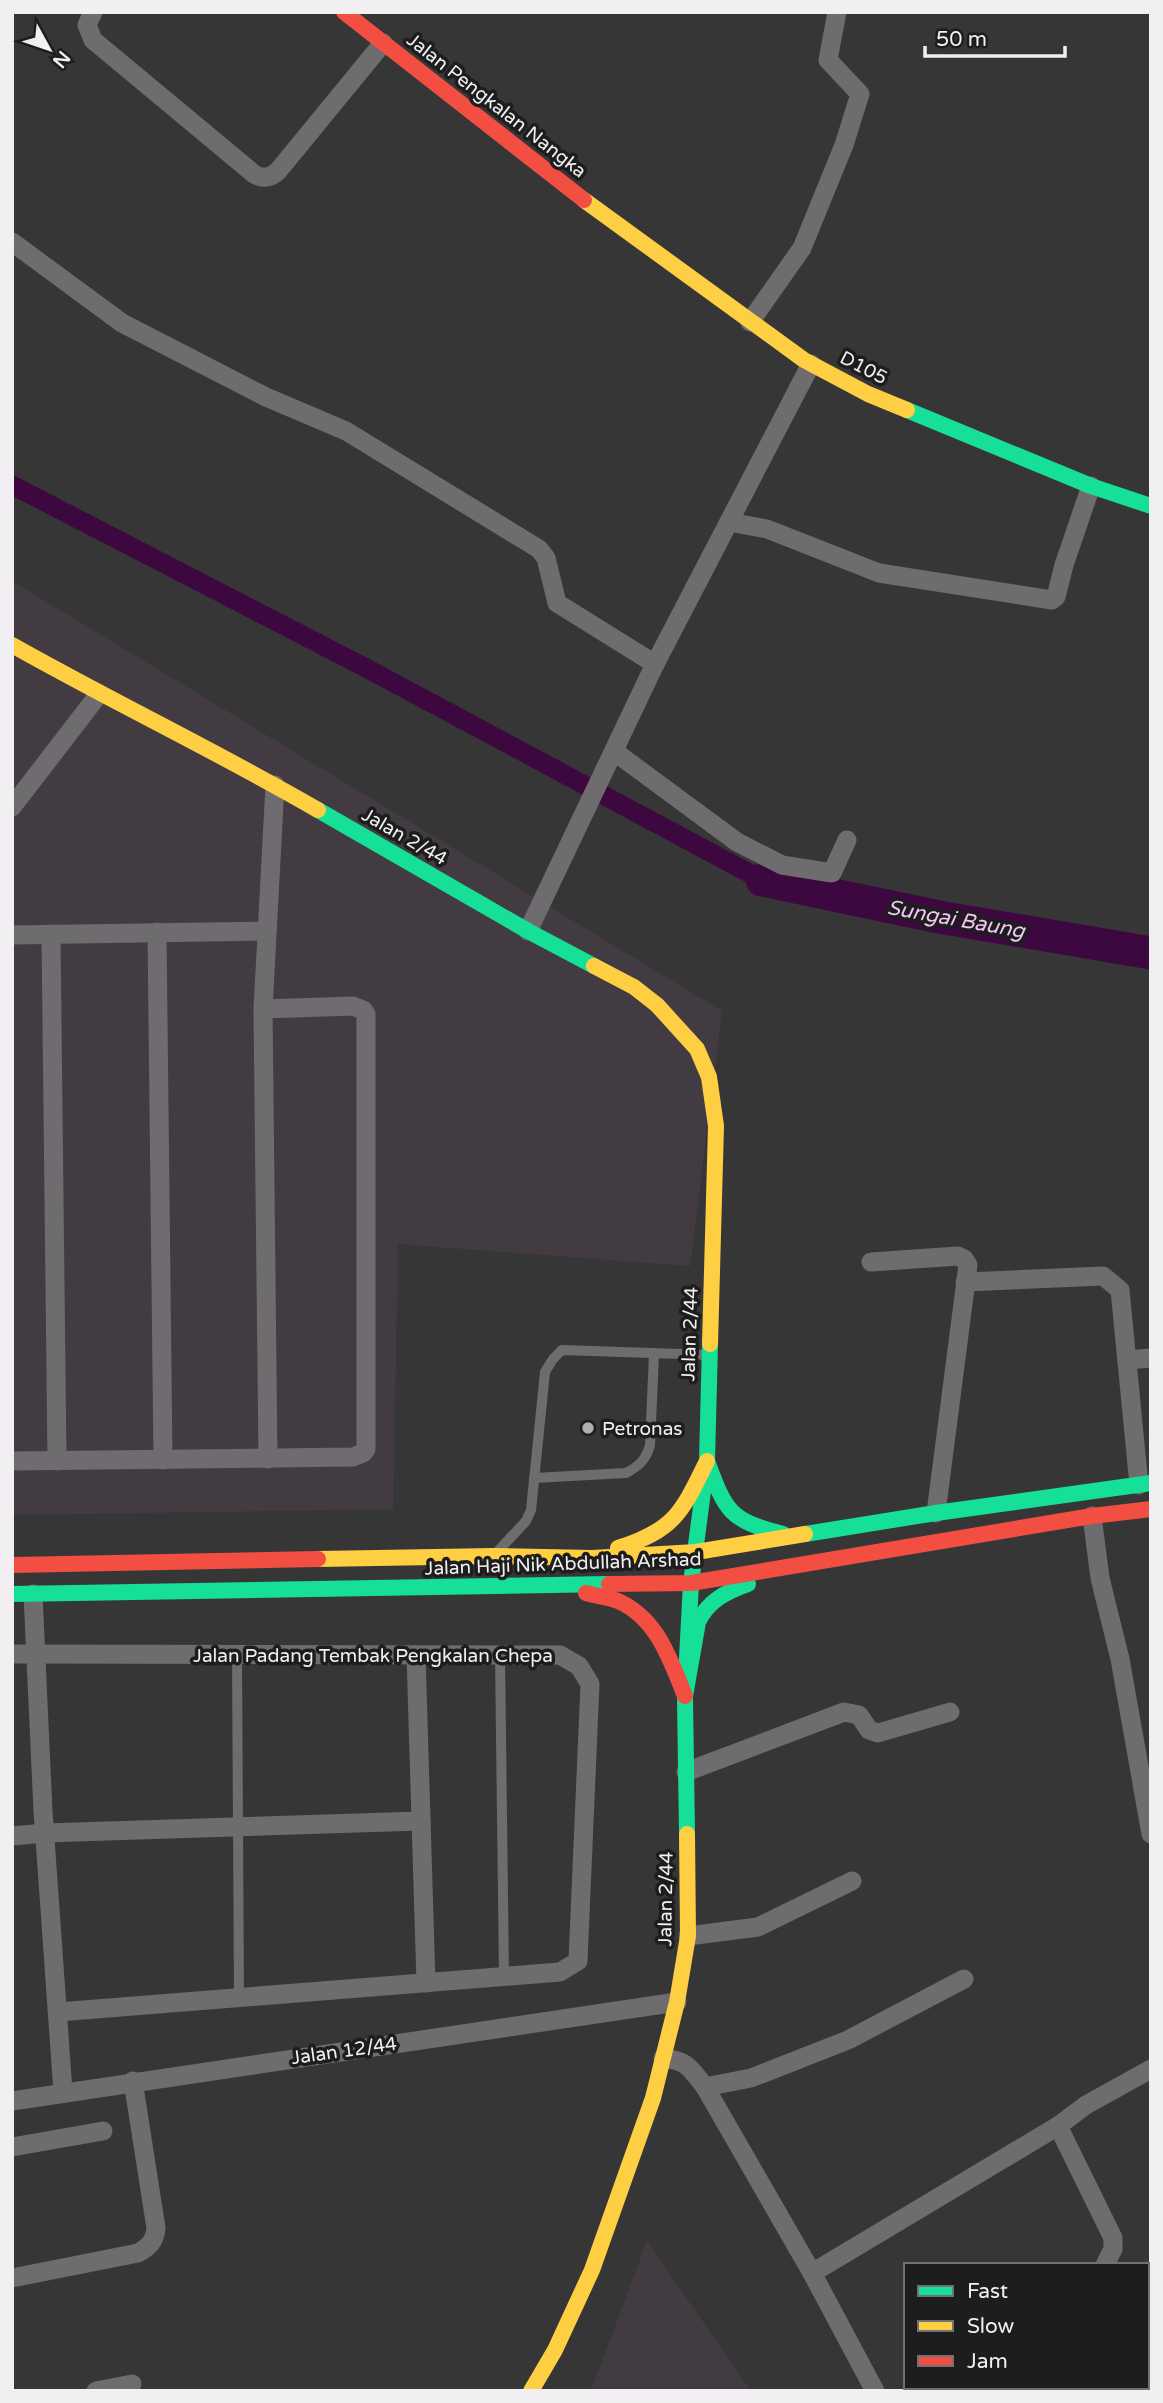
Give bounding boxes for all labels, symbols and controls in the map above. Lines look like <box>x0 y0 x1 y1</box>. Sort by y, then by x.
north arrow <box>14 14 84 84</box>
scale bar <box>925 14 1065 58</box>
text: 50 m <box>936 27 987 52</box>
street label: Jalan Pengkalan Nangka <box>402 29 590 183</box>
text: N <box>48 46 75 72</box>
street label: D105 <box>836 347 891 389</box>
street label: Jalan 2/44 <box>358 804 451 870</box>
water label: Sungai Baung <box>885 895 1028 944</box>
street label: Jalan 2/44 <box>677 1286 703 1382</box>
place label: Petronas <box>602 1418 682 1440</box>
marker: Petronas <box>580 1420 596 1436</box>
street label: Jalan Haji Nik Abdullah Arshad <box>424 1548 702 1580</box>
street label: Jalan Padang Tembak Pengkalan Chepa <box>193 1645 553 1667</box>
street label: Jalan 2/44 <box>654 1852 678 1946</box>
street label: Jalan 12/44 <box>290 2033 398 2069</box>
legend <box>904 2263 1149 2389</box>
text: Fast <box>967 2279 1008 2304</box>
text: Slow <box>967 2314 1015 2339</box>
text: Jam <box>967 2349 1008 2374</box>

